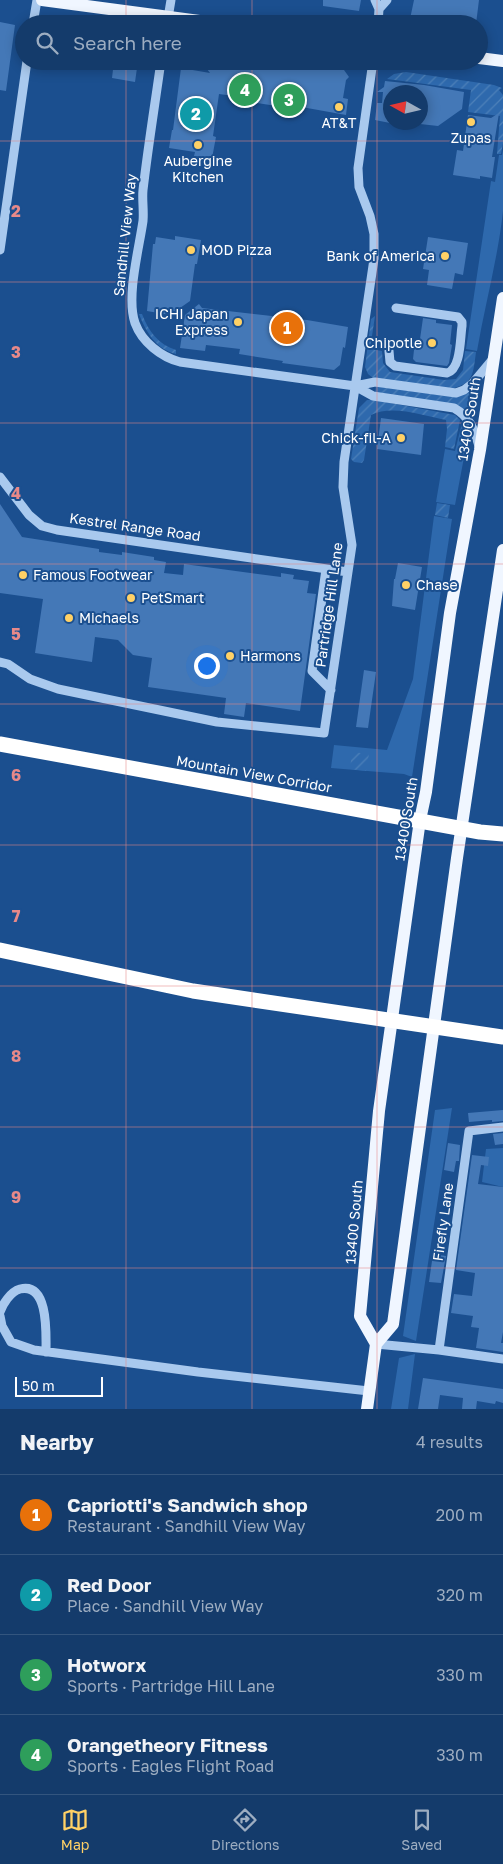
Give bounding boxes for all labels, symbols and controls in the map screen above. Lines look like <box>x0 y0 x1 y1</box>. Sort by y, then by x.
search box <box>15 15 488 70</box>
icon: search <box>33 29 61 57</box>
text: Search here <box>73 31 182 54</box>
pin: 4 <box>229 71 261 109</box>
pin: 3 <box>273 81 305 119</box>
north arrow <box>383 85 428 130</box>
pin: 2 <box>180 95 212 133</box>
marker: AT&T <box>333 101 345 113</box>
place label: AT&T <box>322 114 357 131</box>
marker: Zupas <box>465 116 477 128</box>
place label: Zupas <box>451 129 491 146</box>
marker: Aubergine Kitchen <box>192 139 204 151</box>
place label: Aubergine Kitchen <box>164 152 232 185</box>
street label: Sandhill View Way <box>110 173 139 297</box>
text: 2 <box>11 201 21 221</box>
place label: MOD Pizza <box>201 241 272 258</box>
marker: MOD Pizza <box>185 244 197 256</box>
place label: Bank of America <box>326 247 435 264</box>
marker: Bank of America <box>439 250 451 262</box>
place label: ICHI Japan Express <box>155 305 228 338</box>
pin: 1 <box>271 309 303 347</box>
marker: ICHI Japan Express <box>232 316 244 328</box>
place label: Chipotle <box>365 334 422 351</box>
marker: Chipotle <box>426 337 438 349</box>
text: 3 <box>11 342 21 362</box>
street label: 13400 South <box>454 376 484 462</box>
place label: Chick-fil-A <box>321 429 392 446</box>
marker: Chick-fil-A <box>395 432 407 444</box>
text: 4 <box>11 483 21 503</box>
street label: Kestrel Range Road <box>68 509 202 544</box>
street label: Partridge Hill Lane <box>311 541 346 668</box>
place label: Famous Footwear <box>33 566 153 583</box>
marker: Famous Footwear <box>17 569 29 581</box>
place label: Chase <box>416 576 458 593</box>
marker: Chase <box>400 579 412 591</box>
place label: PetSmart <box>141 589 204 606</box>
marker: PetSmart <box>125 592 137 604</box>
place label: Michaels <box>79 609 139 626</box>
marker: Michaels <box>63 612 75 624</box>
text: 5 <box>11 624 21 644</box>
place label: Harmons <box>240 647 301 664</box>
marker: Harmons <box>224 650 236 662</box>
your location <box>194 653 220 679</box>
street label: Mountain View Corridor <box>175 751 334 796</box>
text: 6 <box>11 765 21 785</box>
street label: 13400 South <box>391 776 421 862</box>
text: 7 <box>12 906 21 926</box>
text: 8 <box>11 1046 21 1066</box>
street label: 13400 South <box>341 1179 366 1265</box>
street label: Firefly Lane <box>429 1182 456 1262</box>
text: 9 <box>11 1187 21 1207</box>
scale bar <box>15 1374 102 1397</box>
text: 50 m <box>22 1377 55 1394</box>
text: Nearby <box>20 1429 94 1455</box>
text: 4 results <box>416 1432 483 1452</box>
text: Capriotti's Sandwich shop <box>67 1493 308 1516</box>
text: 1 <box>32 1505 40 1525</box>
text: 200 m <box>436 1505 483 1525</box>
text: Restaurant · Sandhill View Way <box>67 1516 305 1536</box>
text: Red Door <box>67 1573 151 1596</box>
text: 2 <box>31 1585 41 1605</box>
text: 320 m <box>436 1585 483 1605</box>
text: Place · Sandhill View Way <box>67 1596 263 1616</box>
text: Hotworx <box>67 1653 146 1676</box>
text: 3 <box>31 1665 41 1685</box>
text: 330 m <box>436 1665 483 1685</box>
text: Sports · Partridge Hill Lane <box>67 1676 275 1696</box>
text: Orangetheory Fitness <box>67 1733 268 1756</box>
text: 4 <box>31 1745 41 1765</box>
text: 330 m <box>436 1745 483 1765</box>
text: Sports · Eagles Flight Road <box>67 1756 274 1776</box>
tab: Map <box>61 1806 89 1853</box>
tab: Directions <box>211 1806 280 1853</box>
tab: Saved <box>401 1806 442 1853</box>

